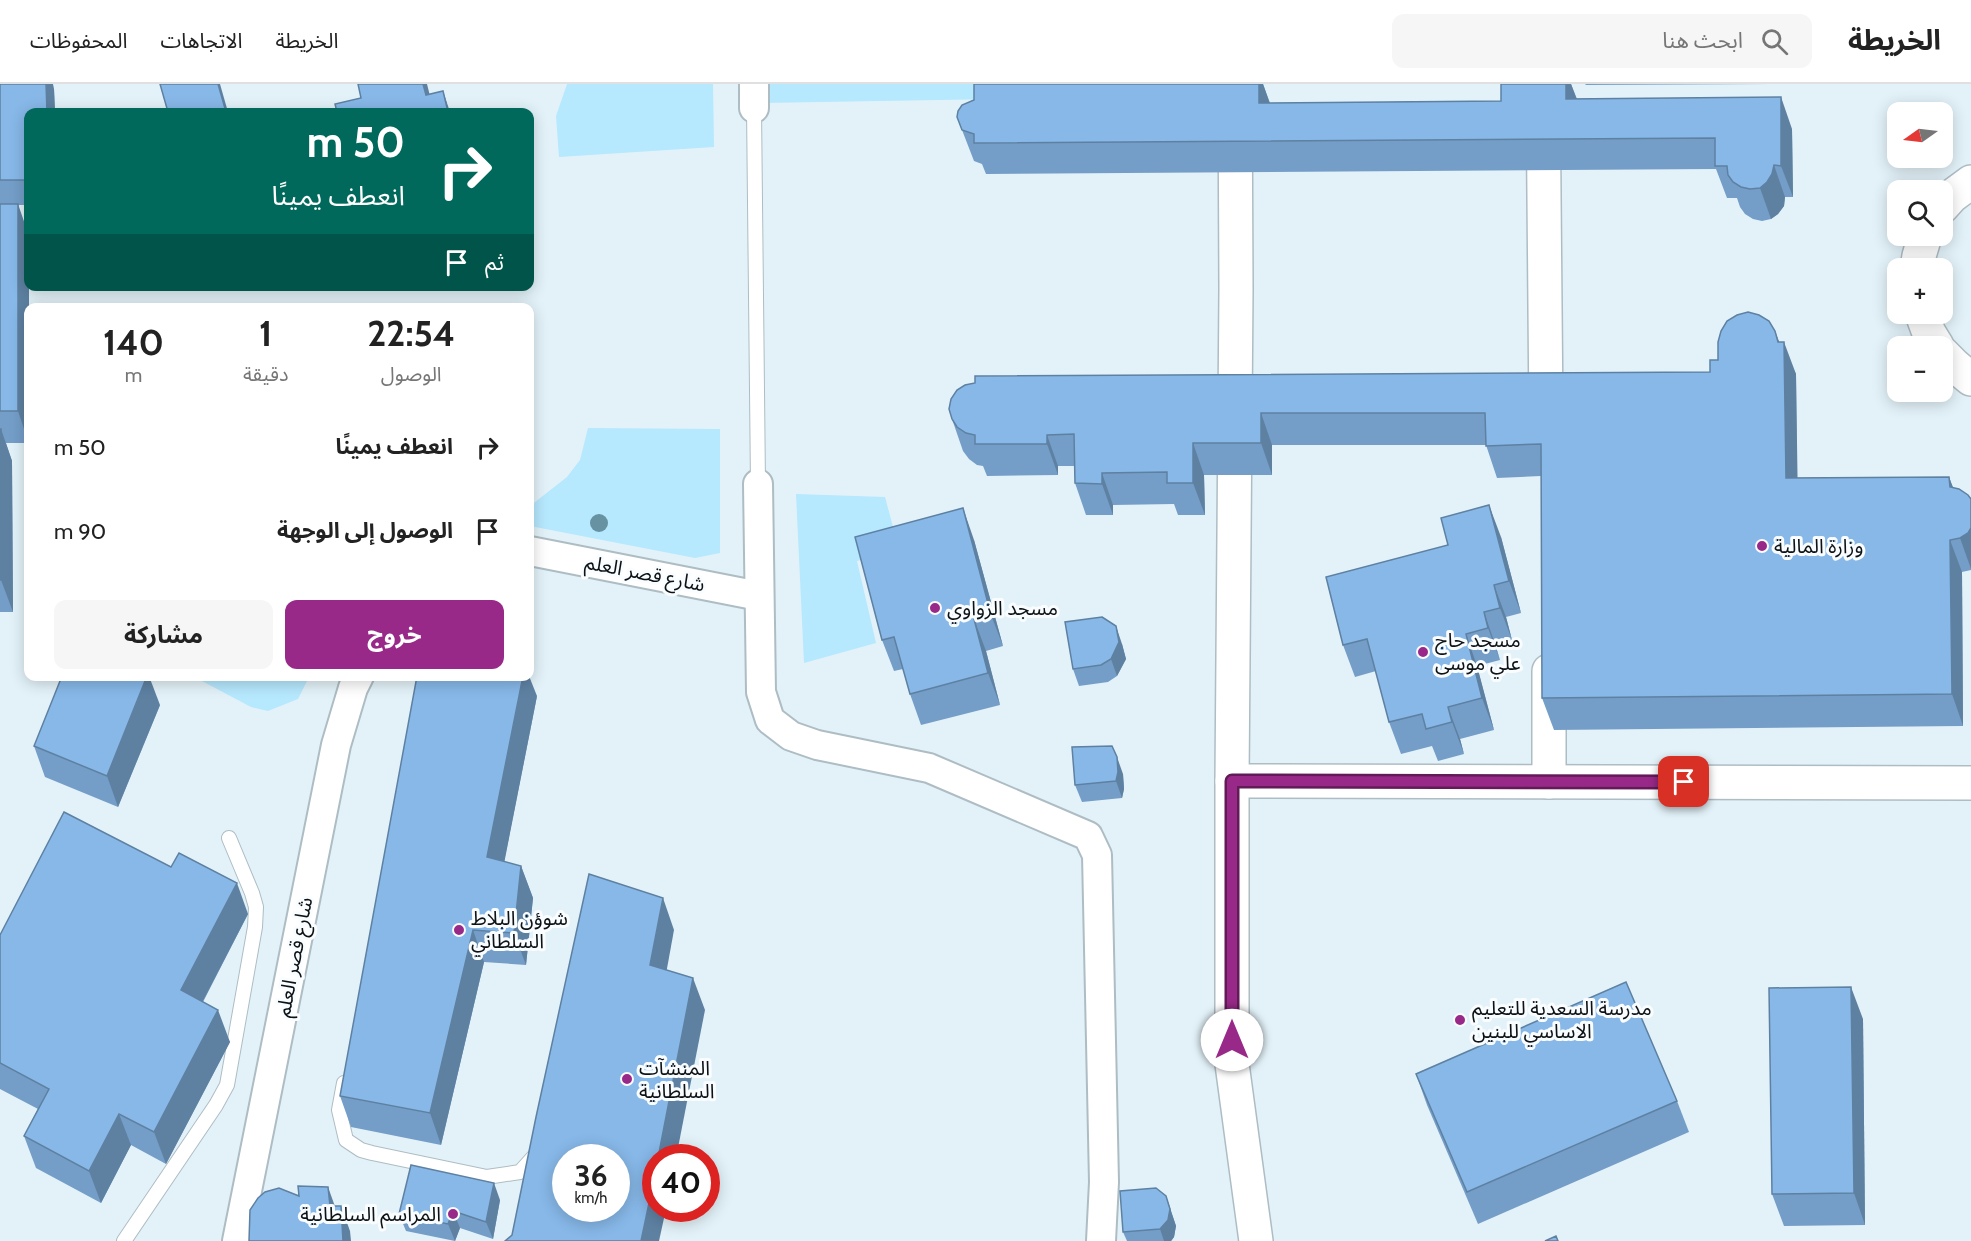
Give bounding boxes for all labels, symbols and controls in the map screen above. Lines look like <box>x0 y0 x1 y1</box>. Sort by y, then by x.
search box <box>1392 14 1812 68</box>
text: الخريطة <box>1848 23 1941 57</box>
icon: search <box>1758 25 1791 58</box>
text: ابحث هنا <box>1662 27 1743 54</box>
text: المحفوظات <box>30 28 127 53</box>
text: الاتجاهات <box>160 28 242 53</box>
text: الخريطة <box>275 28 338 53</box>
north arrow <box>1887 102 1953 168</box>
map controls <box>1887 102 1953 402</box>
text: 50 m <box>307 116 405 168</box>
icon: right <box>426 132 504 210</box>
text: انعطف يمينًا <box>271 179 405 212</box>
button: search <box>1887 180 1953 246</box>
icon: arrive <box>440 246 473 279</box>
text: ثم <box>485 249 504 276</box>
button: + <box>1887 258 1953 324</box>
text: 1 <box>259 311 272 355</box>
text: 22:54 <box>367 311 455 355</box>
text: 140 <box>103 320 164 364</box>
button: − <box>1887 336 1953 402</box>
text: دقيقة <box>243 362 288 386</box>
text: الوصول <box>381 362 442 386</box>
text: m <box>125 363 142 387</box>
icon: right <box>471 431 504 464</box>
text: انعطف يمينًا <box>336 433 453 460</box>
text: 50 m <box>54 434 106 461</box>
icon: arrive <box>471 515 504 548</box>
text: الوصول إلى الوجهة <box>277 517 453 544</box>
text: 90 m <box>54 518 106 545</box>
place label: وزارة المالية <box>1774 534 1863 558</box>
marker: وزارة المالية <box>1755 539 1769 553</box>
street label: شارع قصر العلم <box>583 550 707 599</box>
place label: مسجد الزواوي <box>947 596 1058 624</box>
button: مشاركة <box>54 600 273 669</box>
button: خروج <box>285 600 504 669</box>
marker: مسجد الزواوي <box>928 601 942 615</box>
place label: مسجد حاج علي موسى <box>1435 628 1521 679</box>
marker: مسجد حاج علي موسى <box>1416 645 1430 659</box>
pin <box>1658 756 1709 807</box>
icon: arrive <box>1667 765 1700 798</box>
street label: شارع قصر العلم <box>271 895 320 1019</box>
place label: شوؤن البلاط السلطاني <box>471 906 568 957</box>
marker: شوؤن البلاط السلطاني <box>452 923 466 937</box>
place label: مدرسة السعدية للتعليم الاساسي للبنين <box>1472 996 1652 1047</box>
position arrow <box>1200 1008 1264 1072</box>
marker: مدرسة السعدية للتعليم الاساسي للبنين <box>1453 1013 1467 1027</box>
place label: المنشآت السلطانية <box>639 1056 715 1103</box>
marker: المنشآت السلطانية <box>620 1072 634 1086</box>
speed limit sign: 40 <box>642 1144 720 1222</box>
text: 36 <box>574 1157 608 1194</box>
text: km/h <box>575 1189 607 1207</box>
place label: المراسم السلطانية <box>300 1202 441 1229</box>
marker: المراسم السلطانية <box>446 1207 460 1221</box>

